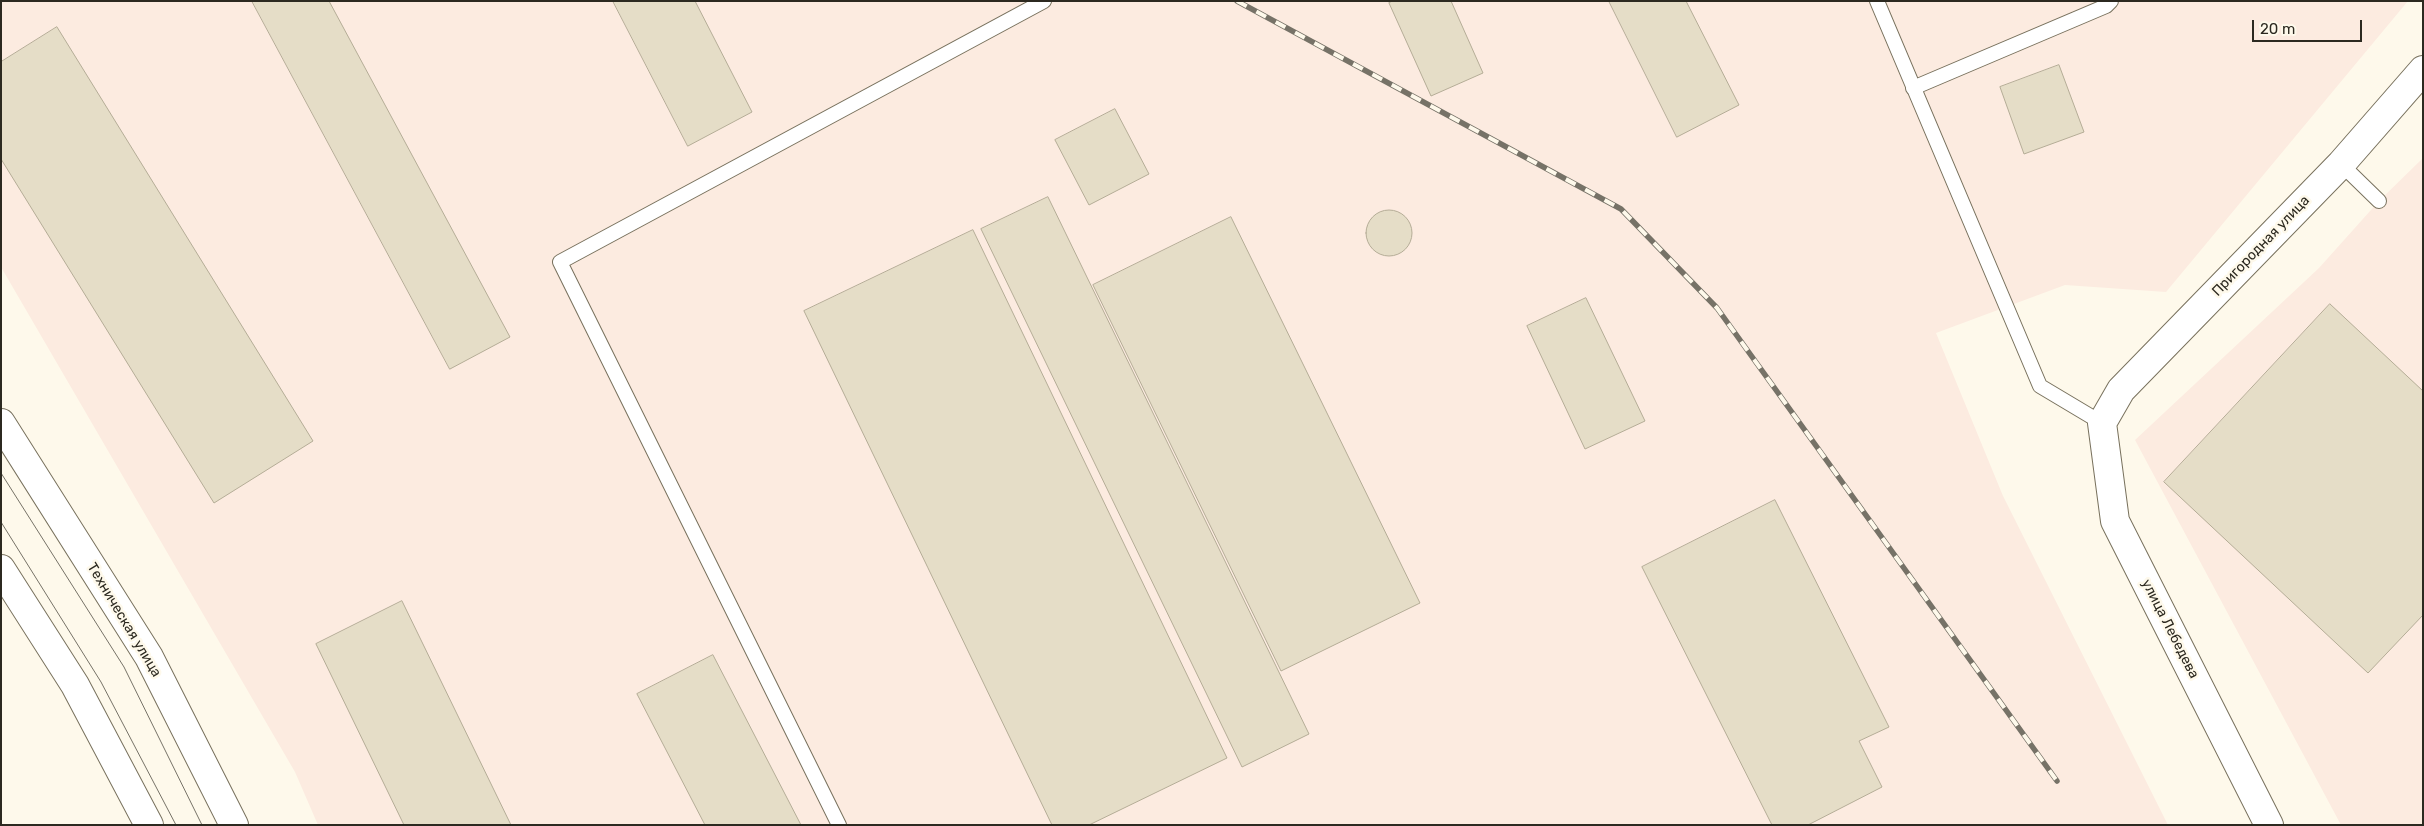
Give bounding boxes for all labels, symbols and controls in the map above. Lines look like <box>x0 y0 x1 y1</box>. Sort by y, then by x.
scale bar <box>2254 10 2364 42</box>
text: 20 m <box>2260 20 2295 38</box>
street label: Пригородная улица <box>2209 192 2313 300</box>
street label: Техническая улица <box>83 560 165 680</box>
street label: улица Лебедева <box>2138 577 2202 681</box>

